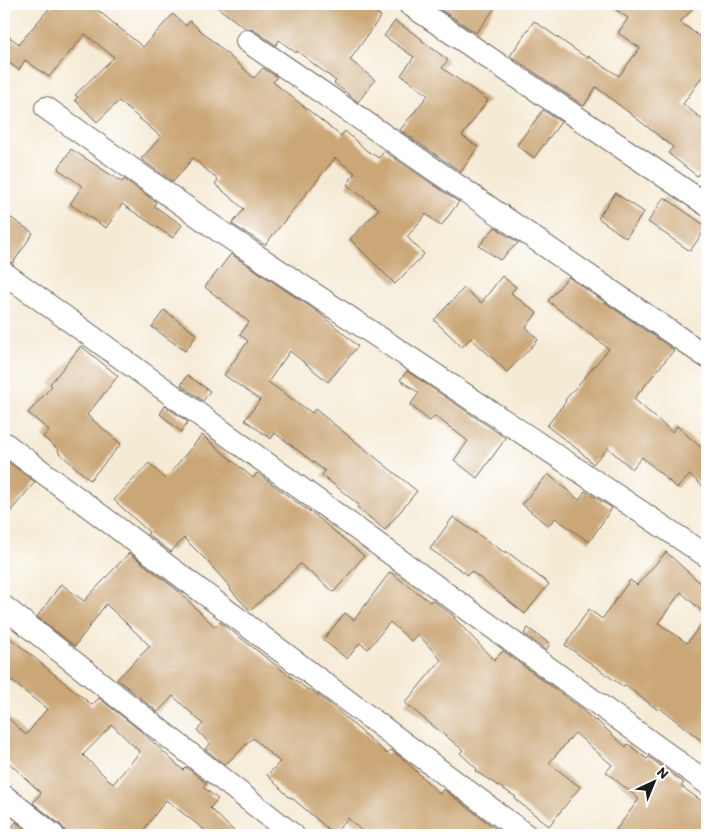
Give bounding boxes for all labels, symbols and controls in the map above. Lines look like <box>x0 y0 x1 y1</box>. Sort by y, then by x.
north arrow <box>628 756 678 806</box>
text: N <box>653 764 672 782</box>

